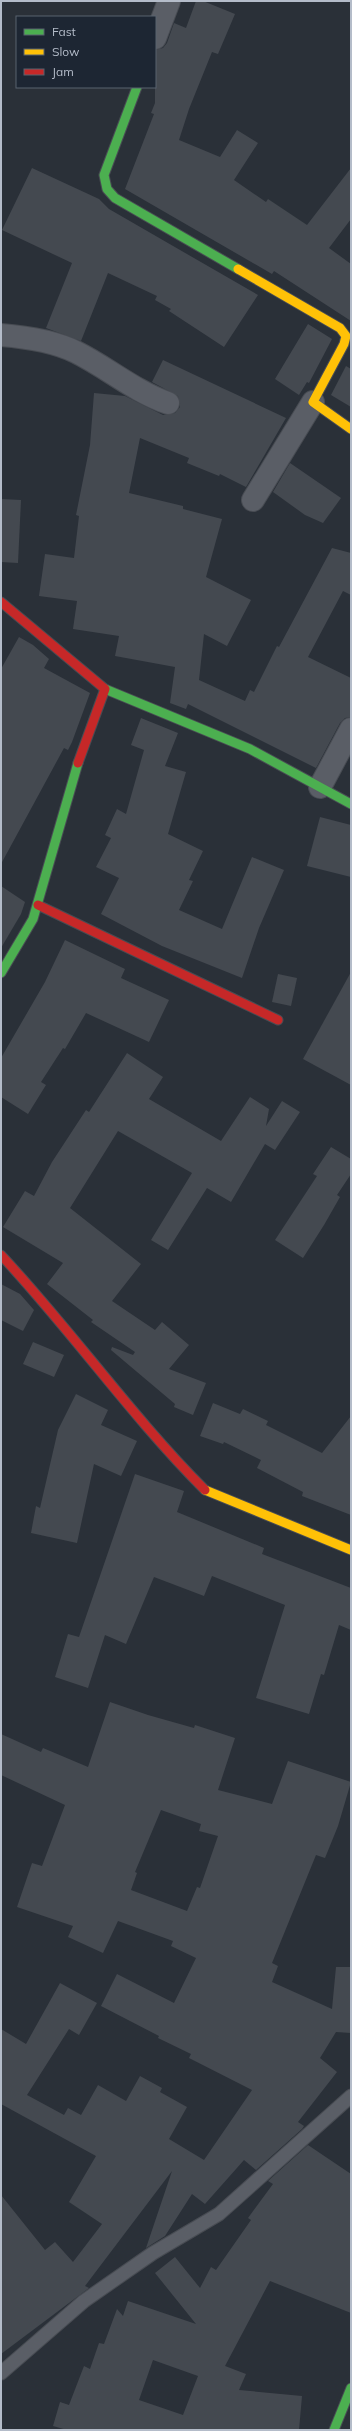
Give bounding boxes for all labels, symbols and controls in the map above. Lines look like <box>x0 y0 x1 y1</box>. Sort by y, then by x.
legend <box>16 16 156 88</box>
text: Fast <box>52 24 76 39</box>
text: Slow <box>52 44 80 59</box>
text: Jam <box>52 64 74 79</box>

